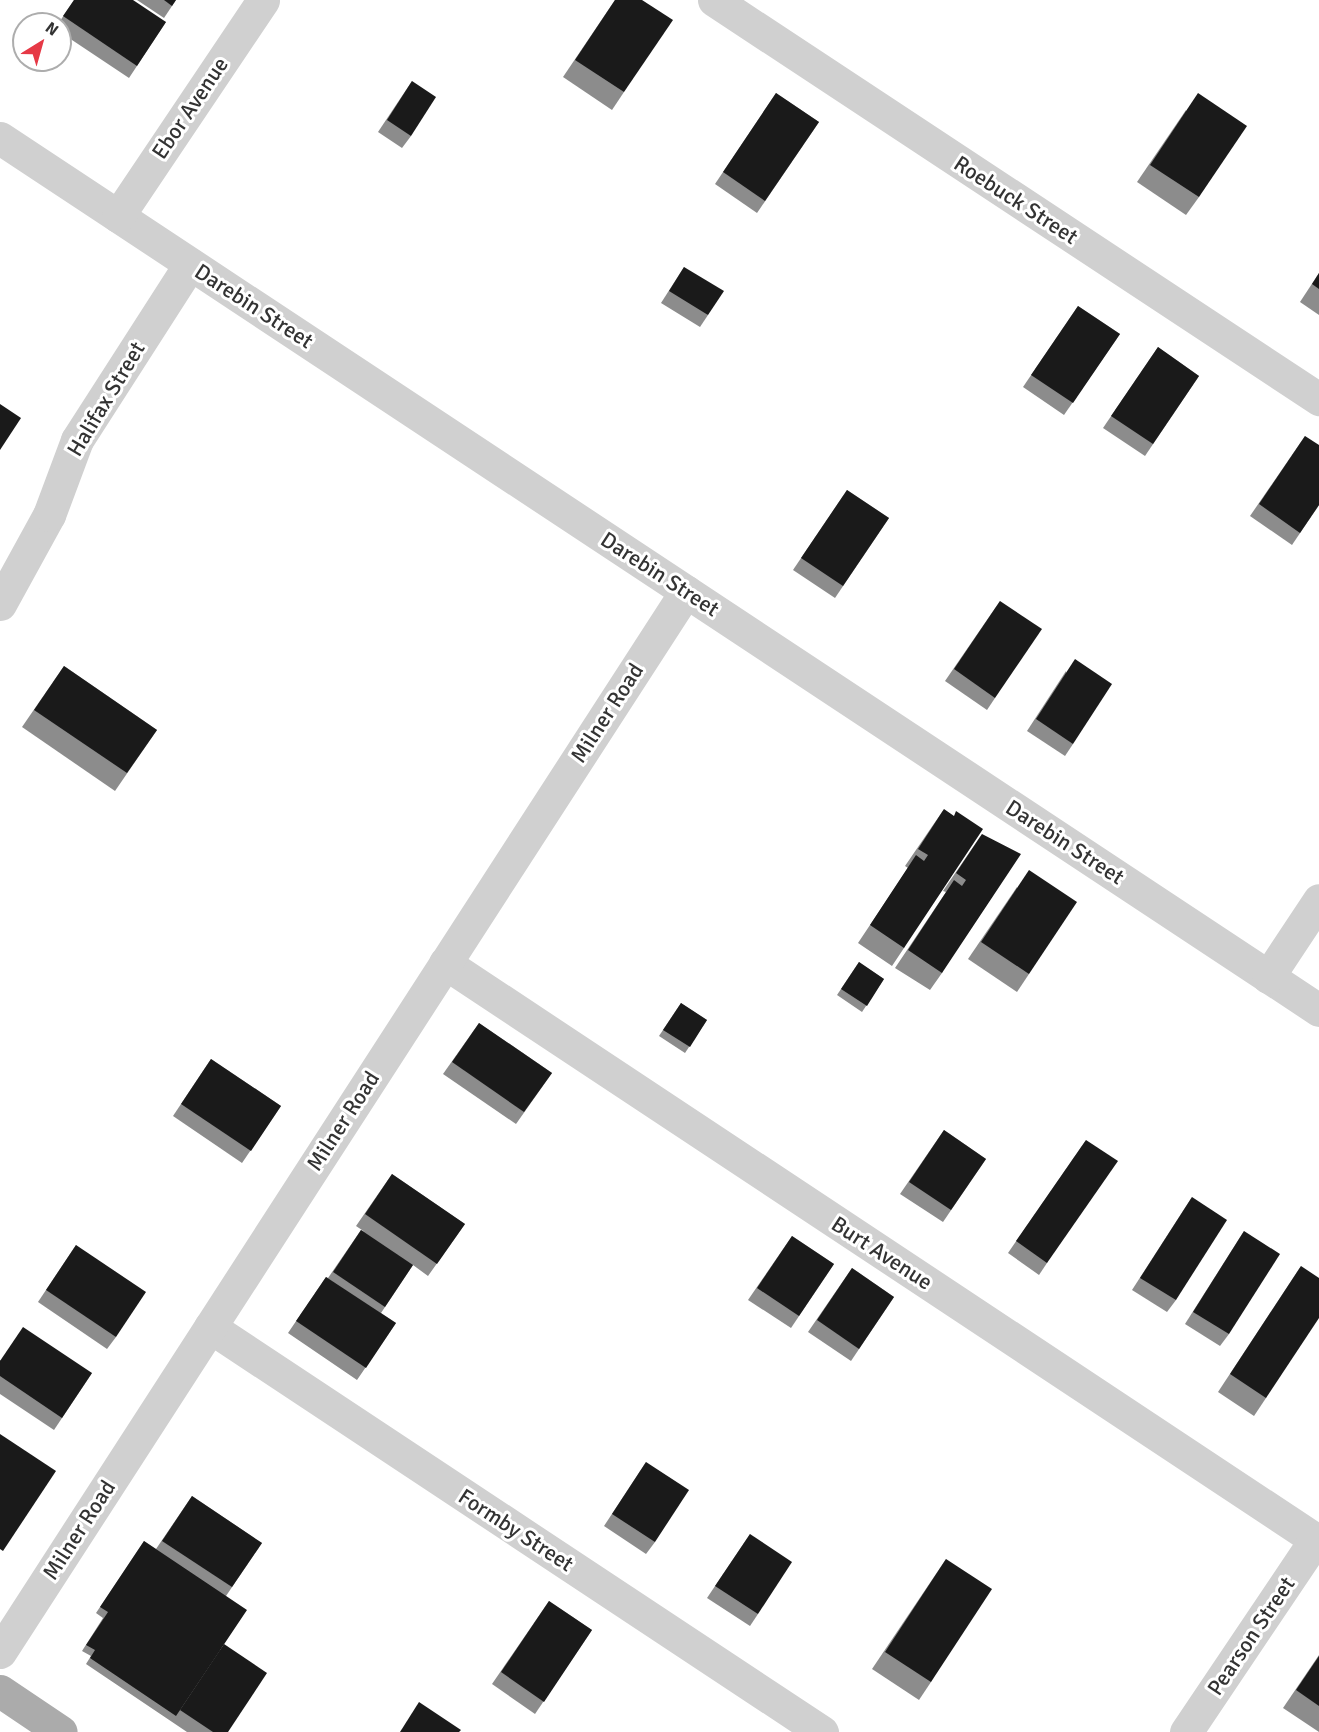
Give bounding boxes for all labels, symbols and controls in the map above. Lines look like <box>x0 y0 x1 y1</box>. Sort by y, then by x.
north arrow <box>12 12 72 72</box>
text: N <box>41 18 62 41</box>
street label: Ebor Avenue <box>146 52 234 164</box>
street label: Roebuck Street <box>949 150 1083 250</box>
street label: Darebin Street <box>190 258 318 354</box>
street label: Halifax Street <box>61 337 151 461</box>
street label: Darebin Street <box>596 526 724 622</box>
street label: Milner Road <box>565 658 649 768</box>
street label: Darebin Street <box>1001 794 1129 890</box>
street label: Milner Road <box>301 1066 385 1176</box>
street label: Burt Avenue <box>826 1211 938 1295</box>
street label: Milner Road <box>37 1475 121 1585</box>
street label: Formby Street <box>453 1483 579 1577</box>
street label: Pearson Street <box>1202 1572 1300 1700</box>

